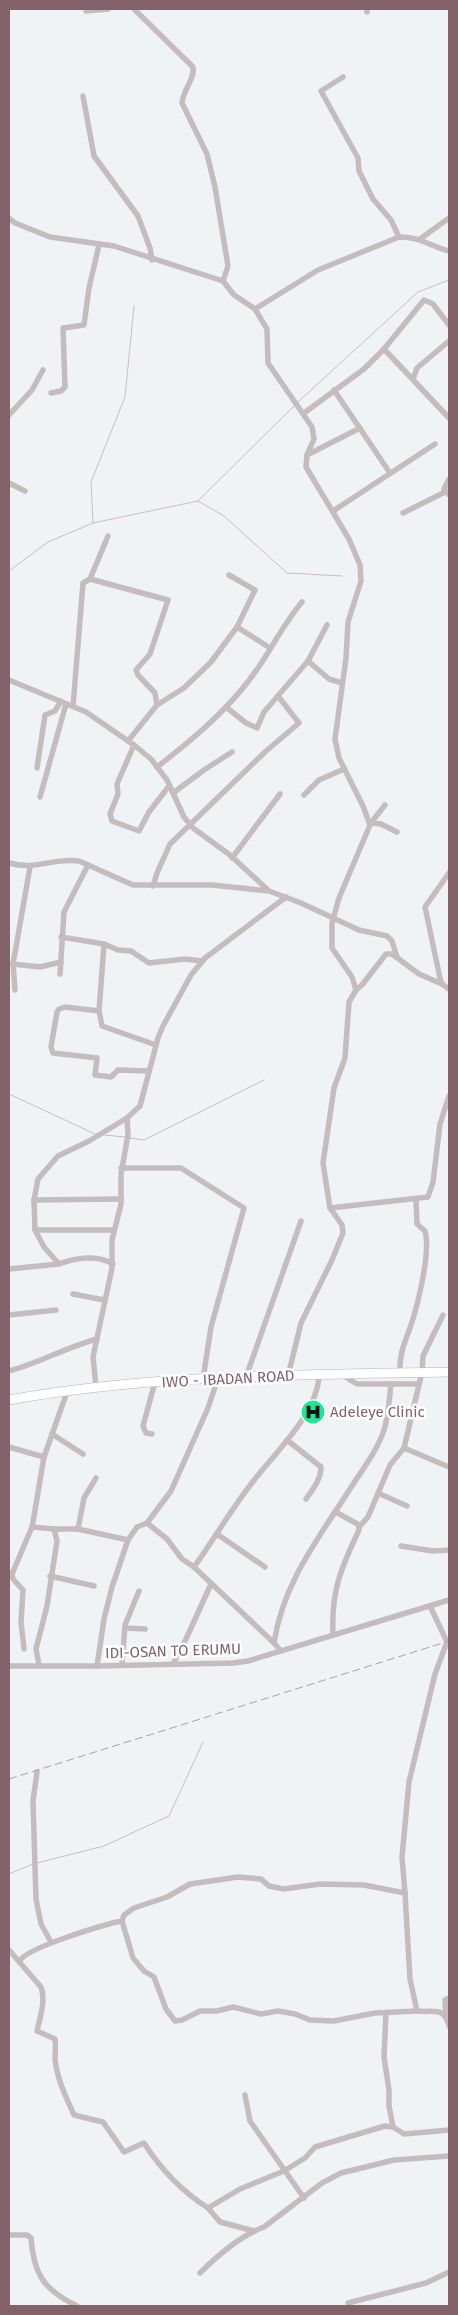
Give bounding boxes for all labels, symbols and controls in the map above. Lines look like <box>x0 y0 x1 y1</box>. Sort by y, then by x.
street label: IWO - IBADAN ROAD <box>161 1367 295 1391</box>
hospital icon: Adeleye Clinic <box>300 1399 326 1425</box>
place label: Adeleye Clinic <box>330 1403 425 1421</box>
street label: IDI-OSAN TO ERUMU <box>105 1640 241 1662</box>

